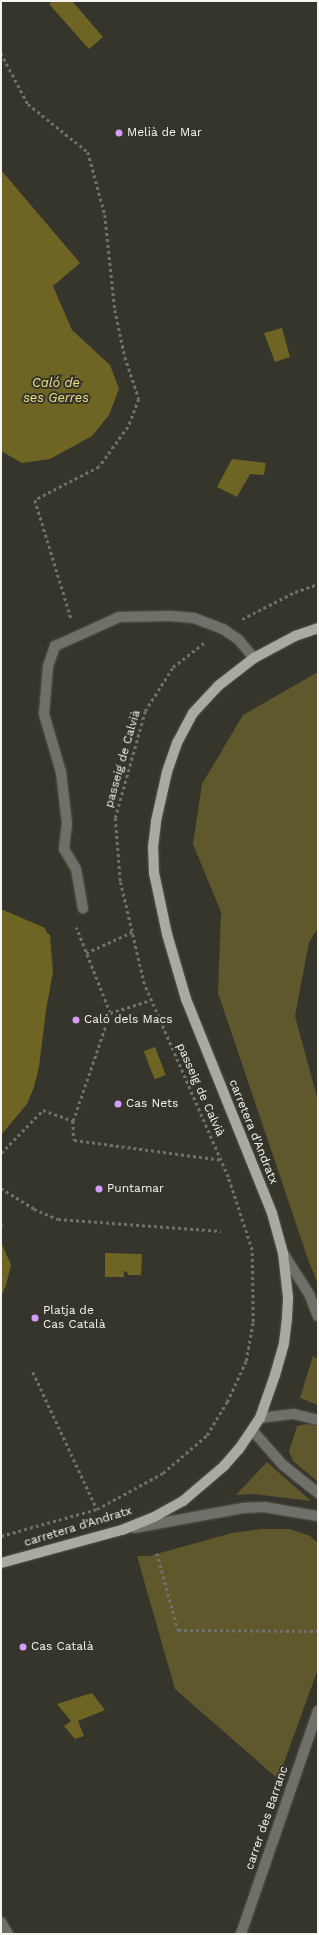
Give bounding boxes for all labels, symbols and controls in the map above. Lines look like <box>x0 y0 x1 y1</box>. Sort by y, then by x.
place label: Melià de Mar <box>127 126 202 140</box>
marker: Melià de Mar <box>114 128 124 138</box>
water label: Caló de ses Gerres <box>23 376 89 407</box>
street label: passeig de Calvià <box>102 709 144 809</box>
place label: Caló dels Macs <box>84 1013 173 1027</box>
marker: Caló dels Macs <box>71 1015 81 1025</box>
street label: passeig de Calvià <box>173 1041 227 1139</box>
street label: carretera d'Andratx <box>225 1077 281 1187</box>
place label: Cas Nets <box>126 1097 178 1111</box>
marker: Cas Nets <box>113 1099 123 1109</box>
place label: Puntamar <box>107 1182 164 1196</box>
marker: Puntamar <box>94 1184 104 1194</box>
place label: Platja de Cas Català <box>43 1304 106 1332</box>
marker: Platja de Cas Català <box>30 1313 40 1323</box>
street label: carretera d'Andratx <box>22 1504 134 1550</box>
place label: Cas Català <box>31 1640 94 1654</box>
marker: Cas Català <box>18 1642 28 1652</box>
street label: carrer des Barranc <box>242 1764 292 1872</box>

